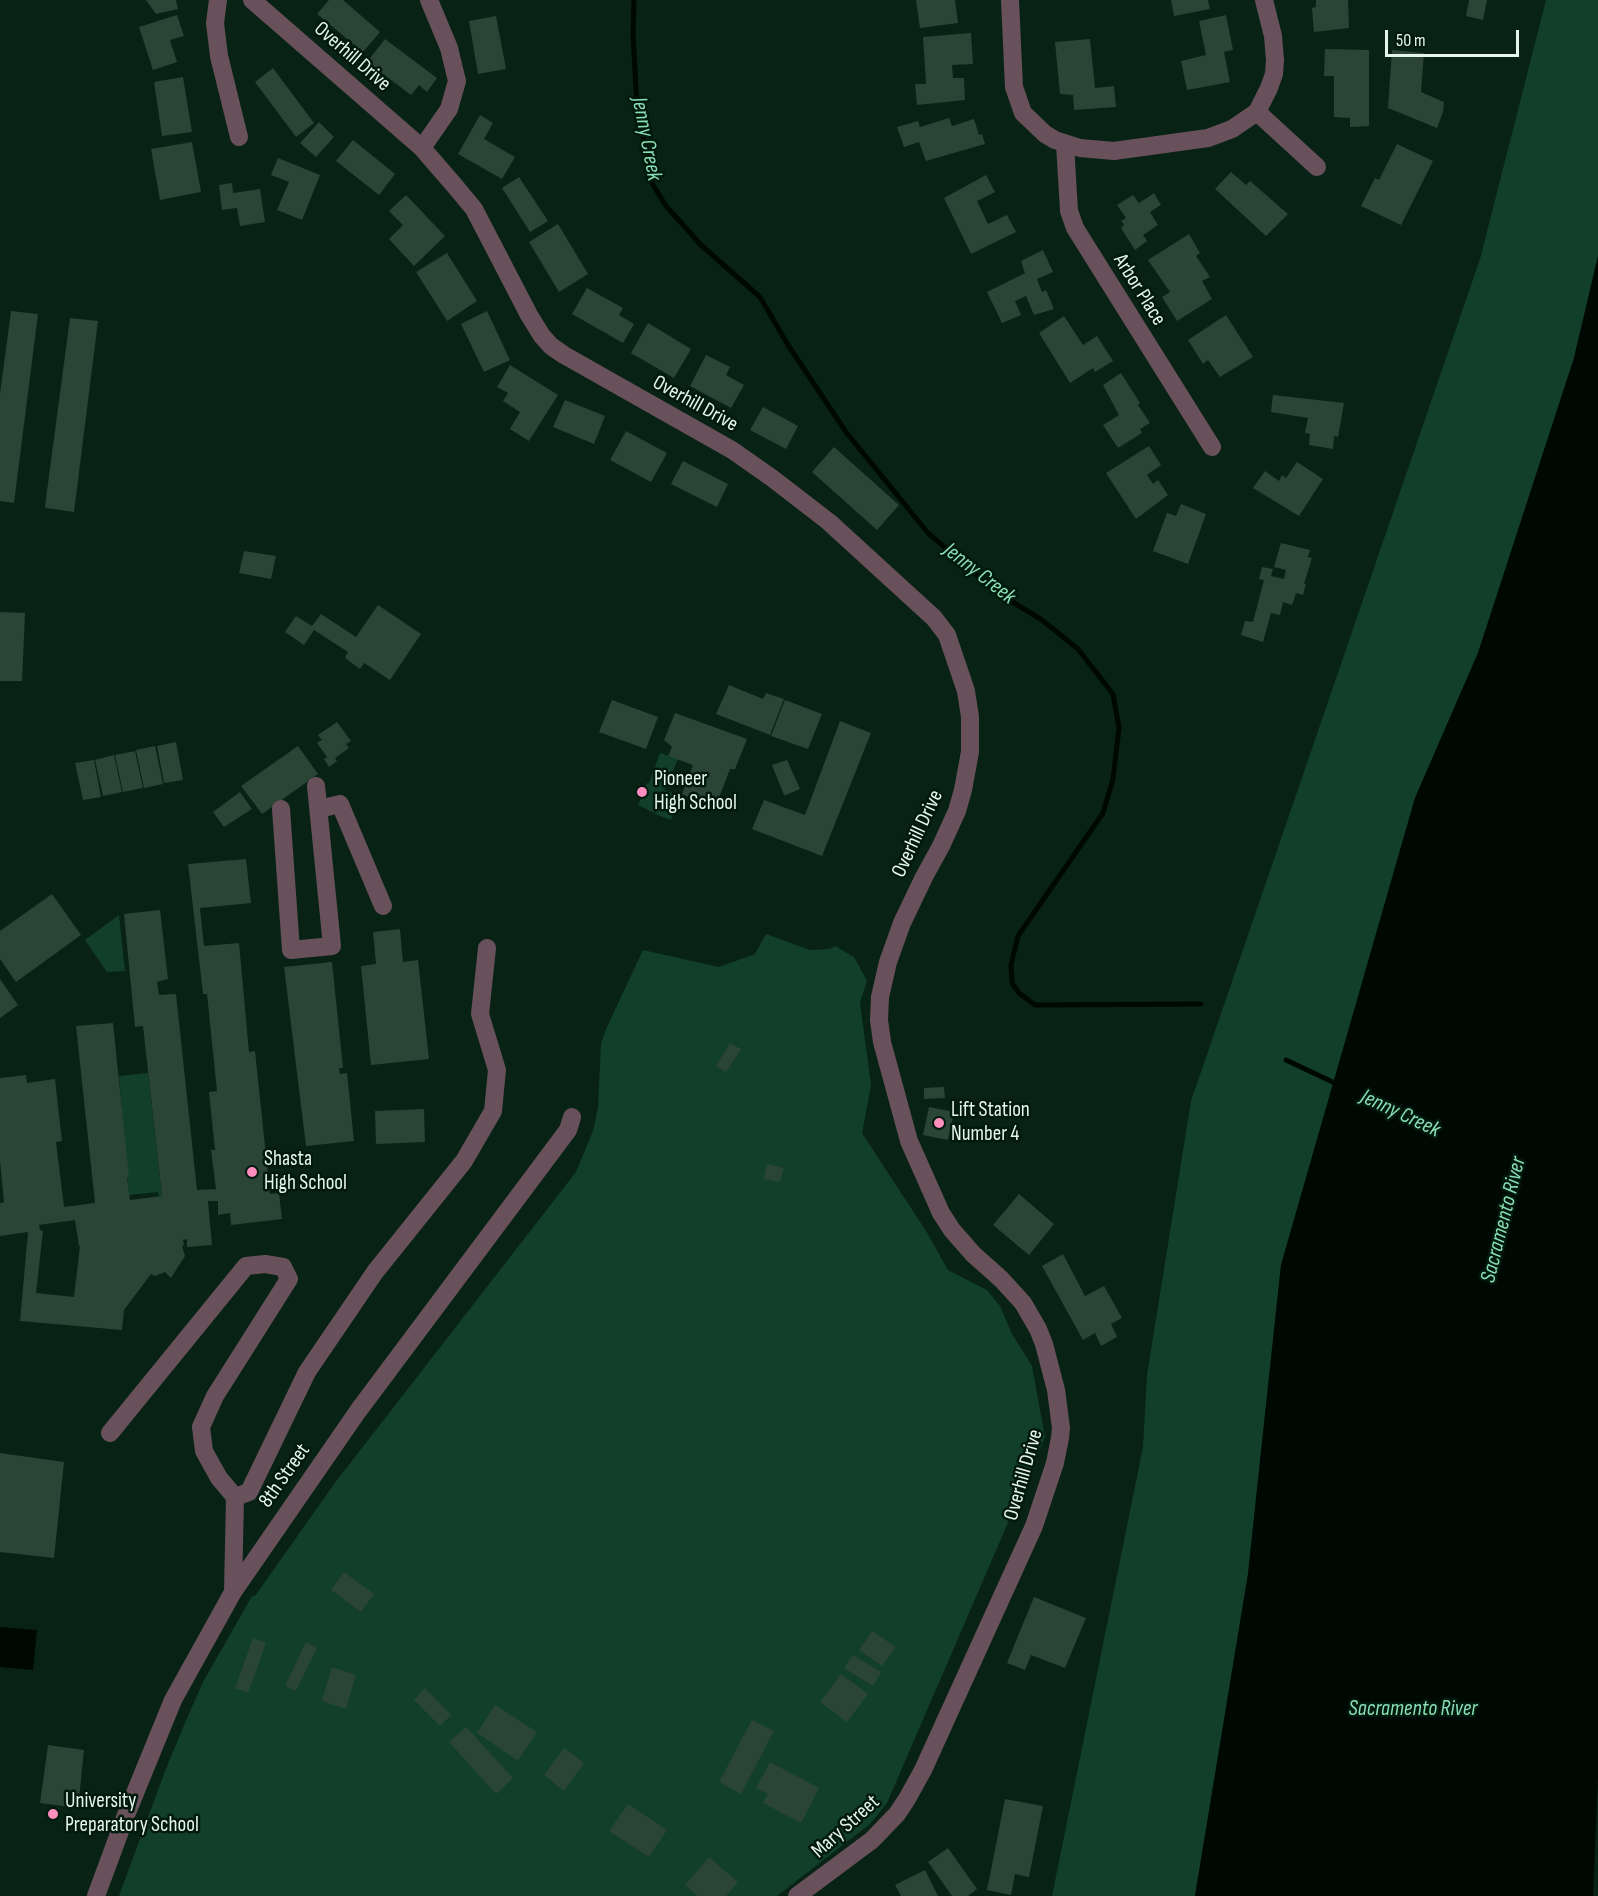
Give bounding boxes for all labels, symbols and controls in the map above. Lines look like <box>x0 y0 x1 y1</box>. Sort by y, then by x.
street label: Overhill Drive <box>308 17 396 97</box>
scale bar <box>1388 18 1522 56</box>
text: 50 m <box>1396 30 1426 51</box>
water label: Jenny Creek <box>625 95 667 183</box>
street label: Arbor Place <box>1107 249 1171 331</box>
street label: Overhill Drive <box>648 370 742 438</box>
water label: Jenny Creek <box>937 537 1021 611</box>
place label: Pioneer High School <box>654 767 737 817</box>
marker: Pioneer High School <box>635 785 649 799</box>
street label: Overhill Drive <box>887 786 949 882</box>
water label: Jenny Creek <box>1356 1084 1444 1144</box>
place label: Lift Station Number 4 <box>951 1098 1030 1148</box>
marker: Lift Station Number 4 <box>932 1116 946 1130</box>
place label: Shasta High School <box>264 1147 347 1197</box>
water label: Sacramento River <box>1476 1154 1532 1286</box>
marker: Shasta High School <box>245 1165 259 1179</box>
street label: Overhill Drive <box>999 1427 1049 1523</box>
street label: 8th Street <box>254 1439 316 1513</box>
water label: Sacramento River <box>1349 1696 1477 1722</box>
place label: University Preparatory School <box>65 1789 199 1839</box>
street label: Mary Street <box>807 1790 885 1864</box>
marker: University Preparatory School <box>46 1807 60 1821</box>

